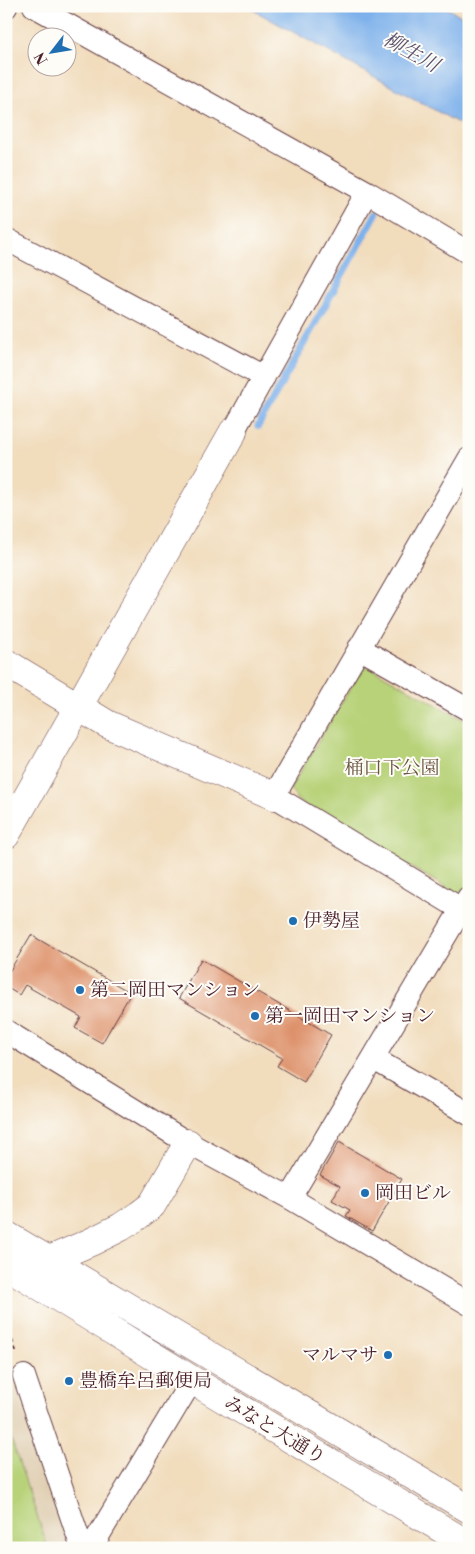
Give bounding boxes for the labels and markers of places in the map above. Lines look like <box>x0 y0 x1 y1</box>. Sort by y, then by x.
place label: 伊勢屋 <box>303 909 360 933</box>
marker: 伊勢屋 <box>287 915 299 927</box>
place label: 第二岡田マンション <box>90 978 260 1002</box>
marker: 第二岡田マンション <box>74 984 86 996</box>
place label: 第一岡田マンション <box>265 1004 435 1028</box>
marker: 第一岡田マンション <box>249 1010 261 1022</box>
place label: 岡田ビル <box>375 1181 451 1205</box>
marker: 岡田ビル <box>359 1187 371 1199</box>
place label: マルマサ <box>302 1343 378 1367</box>
marker: マルマサ <box>382 1349 394 1361</box>
place label: 豊橋牟呂郵便局 <box>79 1369 212 1393</box>
marker: 豊橋牟呂郵便局 <box>63 1375 75 1387</box>

